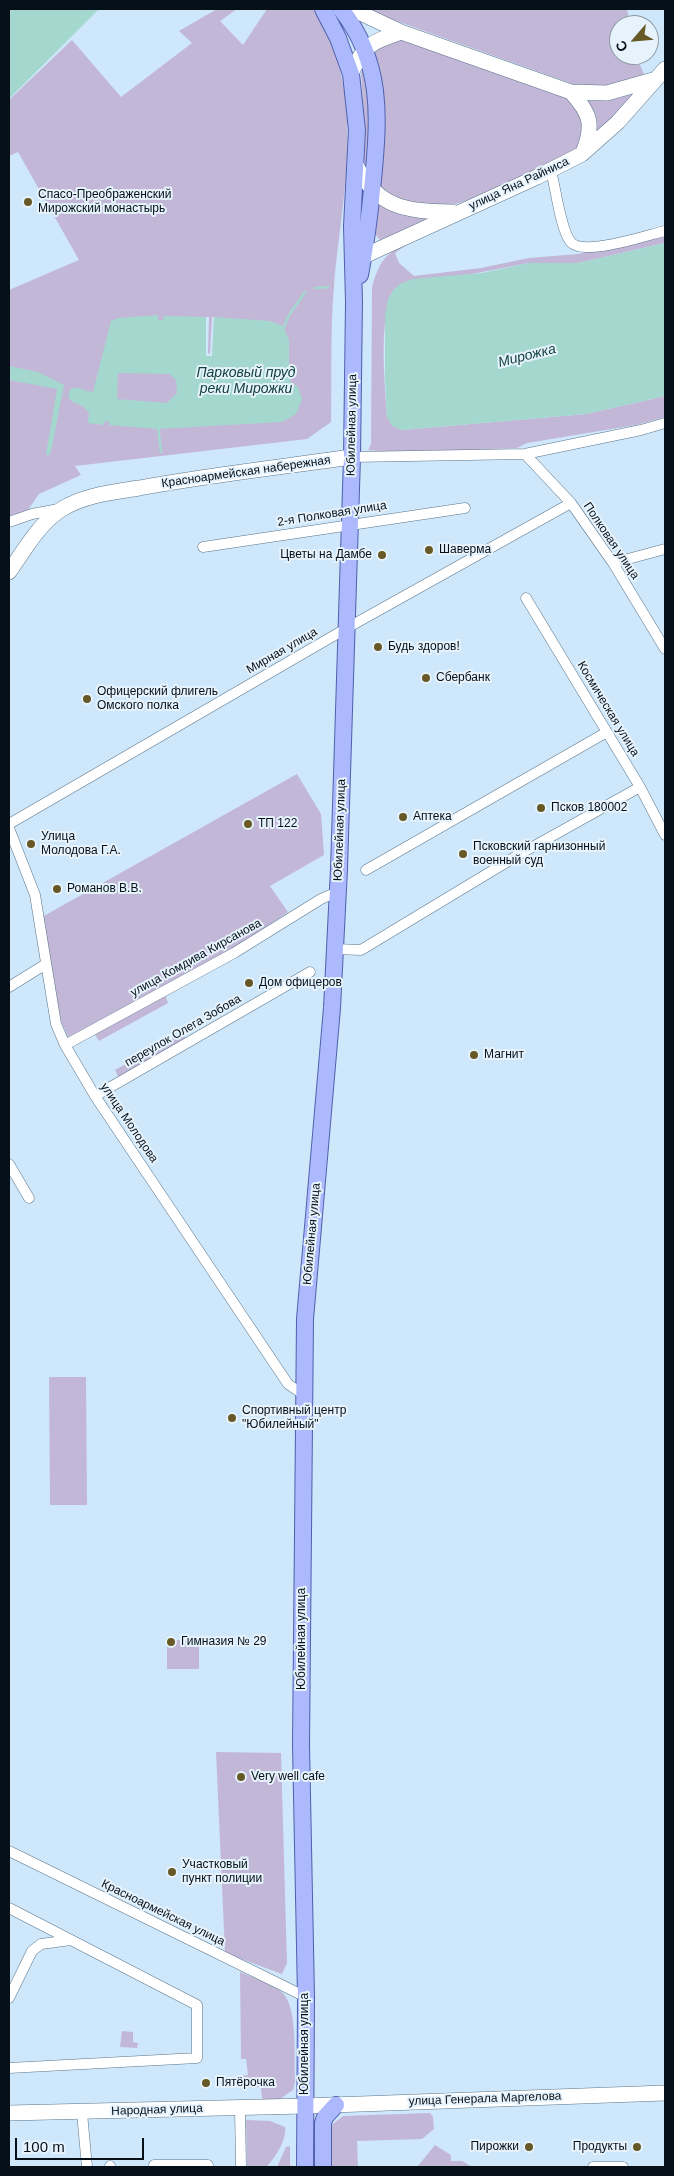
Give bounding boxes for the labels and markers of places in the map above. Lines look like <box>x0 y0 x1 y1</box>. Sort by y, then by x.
place label: Спасо-Преображенский Мирожский монастырь <box>38 188 171 216</box>
marker: Спасо-Преображенский Мирожский монастырь <box>22 196 34 208</box>
place label: Шаверма <box>439 543 491 557</box>
marker: Шаверма <box>423 544 435 556</box>
place label: Цветы на Дамбе <box>280 548 372 562</box>
marker: Цветы на Дамбе <box>376 549 388 561</box>
place label: Будь здоров! <box>388 640 460 654</box>
marker: Будь здоров! <box>372 641 384 653</box>
place label: Сбербанк <box>436 671 490 685</box>
marker: Сбербанк <box>420 672 432 684</box>
place label: Офицерский флигель Омского полка <box>97 685 218 713</box>
marker: Офицерский флигель Омского полка <box>81 693 93 705</box>
place label: Псков 180002 <box>551 801 627 815</box>
marker: Псков 180002 <box>535 802 547 814</box>
place label: Аптека <box>413 810 452 824</box>
marker: Аптека <box>397 811 409 823</box>
place label: ТП 122 <box>258 817 297 831</box>
marker: ТП 122 <box>242 818 254 830</box>
place label: Улица Молодова Г.А. <box>41 830 121 858</box>
marker: Улица Молодова Г.А. <box>25 838 37 850</box>
place label: Псковский гарнизонный военный суд <box>473 840 605 868</box>
marker: Псковский гарнизонный военный суд <box>457 848 469 860</box>
place label: Романов В.В. <box>67 882 142 896</box>
marker: Романов В.В. <box>51 883 63 895</box>
place label: Дом офицеров <box>259 976 342 990</box>
marker: Дом офицеров <box>243 977 255 989</box>
place label: Магнит <box>484 1048 524 1062</box>
marker: Магнит <box>468 1049 480 1061</box>
place label: Спортивный центр "Юбилейный" <box>242 1404 346 1432</box>
marker: Спортивный центр "Юбилейный" <box>226 1412 238 1424</box>
place label: Гимназия № 29 <box>181 1635 267 1649</box>
marker: Гимназия № 29 <box>165 1636 177 1648</box>
place label: Very well cafe <box>251 1770 325 1784</box>
marker: Very well cafe <box>235 1771 247 1783</box>
place label: Участковый пункт полиции <box>182 1858 262 1886</box>
marker: Участковый пункт полиции <box>166 1866 178 1878</box>
place label: Пятёрочка <box>216 2076 275 2090</box>
marker: Пятёрочка <box>200 2077 212 2089</box>
place label: Пирожки <box>470 2140 519 2154</box>
place label: Продукты <box>573 2140 627 2154</box>
marker: Пирожки <box>523 2141 535 2153</box>
marker: Продукты <box>631 2141 643 2153</box>

